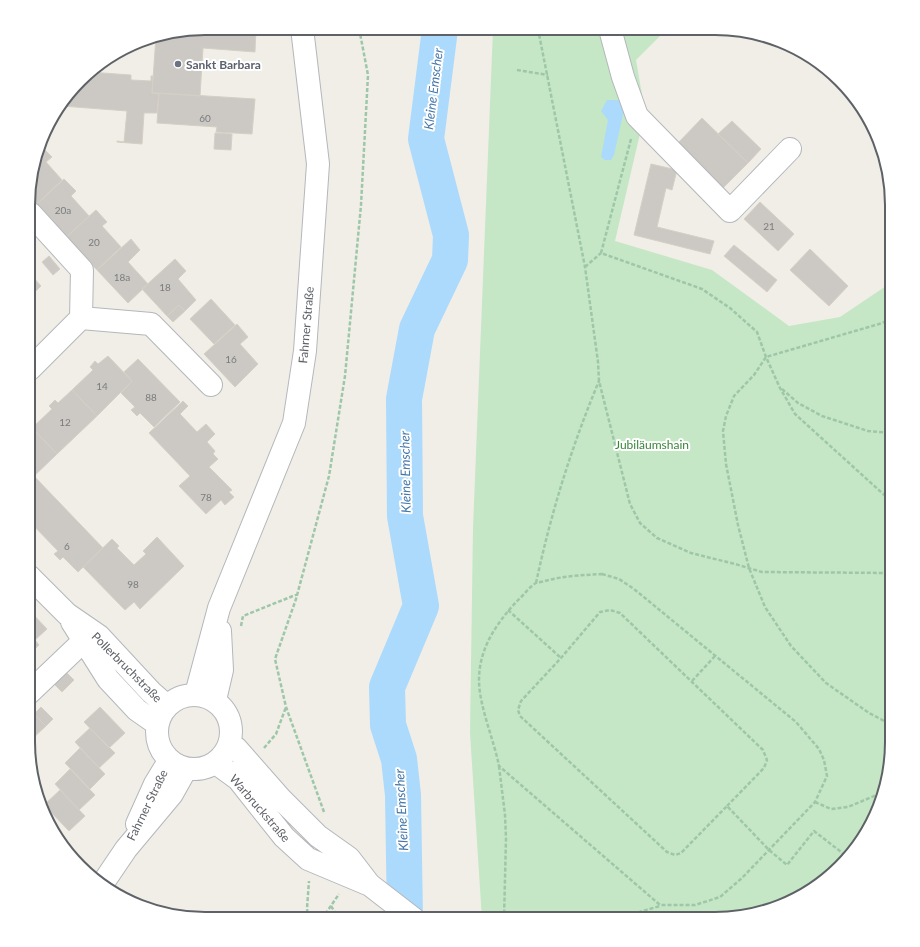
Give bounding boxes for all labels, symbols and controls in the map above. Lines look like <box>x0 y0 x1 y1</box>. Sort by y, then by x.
water label: Kleine Emscher <box>420 47 446 131</box>
place label: Sankt Barbara <box>186 57 261 72</box>
marker: Sankt Barbara <box>173 59 183 69</box>
house number: 60 <box>199 112 211 124</box>
house number: 20a <box>55 204 71 216</box>
house number: 21 <box>763 220 775 232</box>
house number: 20 <box>88 236 100 248</box>
house number: 18a <box>114 271 130 283</box>
house number: 18 <box>159 281 171 293</box>
street label: Fahrner Straße <box>295 286 317 364</box>
house number: 16 <box>225 353 237 365</box>
house number: 14 <box>96 380 108 392</box>
house number: 88 <box>145 391 157 403</box>
house number: 12 <box>59 416 71 428</box>
water label: Kleine Emscher <box>396 430 414 513</box>
park label: Jubiläumshain <box>615 437 689 452</box>
house number: 78 <box>200 491 212 503</box>
house number: 6 <box>64 540 70 552</box>
house number: 98 <box>127 578 139 590</box>
street label: Pollerbruchstraße <box>89 629 165 705</box>
street label: Fahrner Straße <box>123 767 171 843</box>
water label: Kleine Emscher <box>391 768 411 851</box>
street label: Warbruckstraße <box>227 771 293 845</box>

